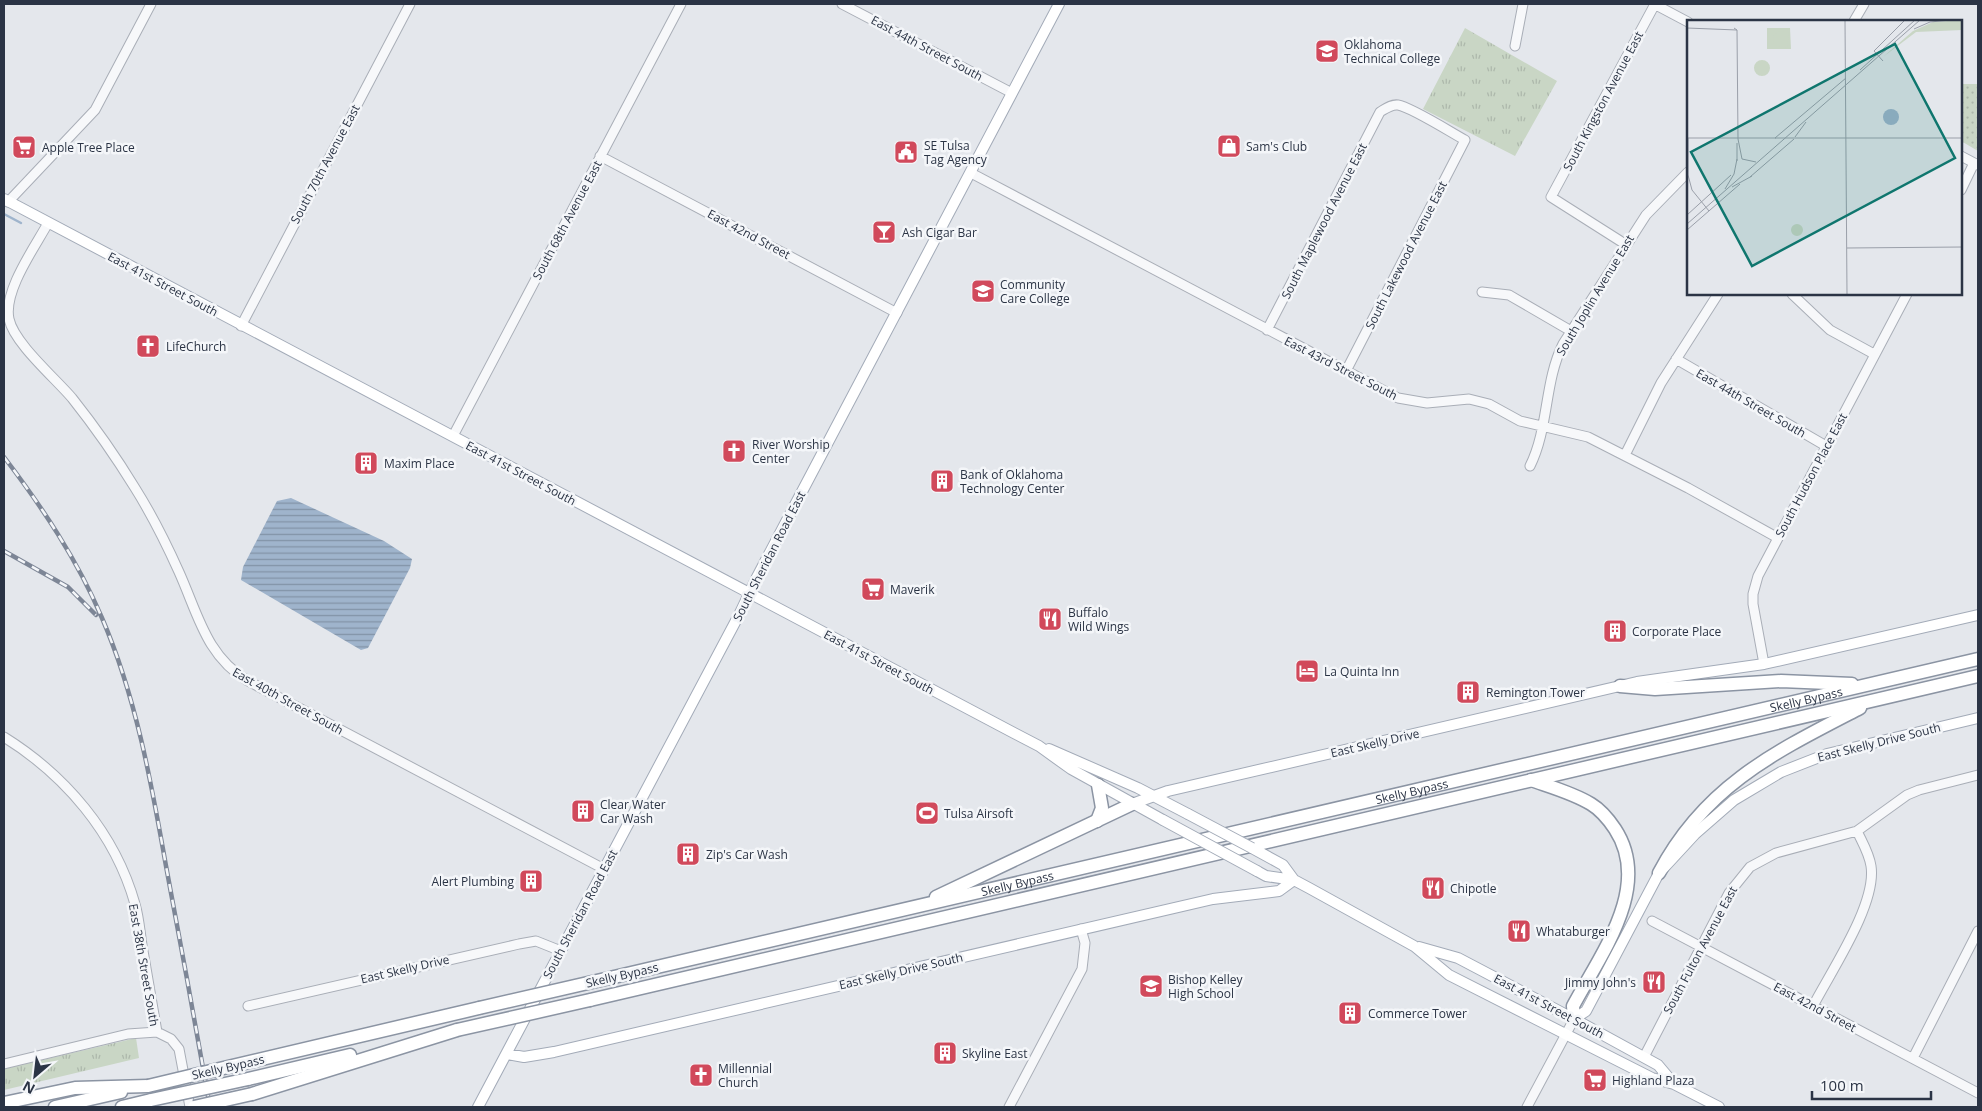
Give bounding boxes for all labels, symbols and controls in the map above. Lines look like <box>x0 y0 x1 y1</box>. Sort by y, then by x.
street label: East 44th Street South <box>868 11 986 85</box>
inset map <box>1687 20 1962 295</box>
street label: South Kingston Avenue East <box>1559 28 1647 174</box>
place label: Oklahoma Technical College <box>1344 36 1440 67</box>
school or university icon: Oklahoma Technical College <box>1314 38 1340 64</box>
street label: South 70th Avenue East <box>286 101 364 227</box>
shop icon: Sam's Club <box>1216 133 1242 159</box>
supermarket icon: Apple Tree Place <box>11 134 37 160</box>
place label: SE Tulsa Tag Agency <box>924 137 988 168</box>
place label: Sam's Club <box>1246 138 1307 155</box>
place label: Apple Tree Place <box>42 139 135 156</box>
public building icon: SE Tulsa Tag Agency <box>893 139 919 165</box>
street label: South Maplewood Avenue East <box>1277 140 1371 302</box>
street label: South 68th Avenue East <box>528 157 606 283</box>
street label: South Lakewood Avenue East <box>1361 178 1451 332</box>
street label: East 42nd Street <box>705 205 793 263</box>
bar icon: Ash Cigar Bar <box>871 219 897 245</box>
place label: Ash Cigar Bar <box>902 224 977 241</box>
street label: South Joplin Avenue East <box>1552 231 1638 359</box>
street label: East 41st Street South <box>105 248 221 320</box>
place label: Community Care College <box>1000 276 1070 307</box>
school or university icon: Community Care College <box>970 278 996 304</box>
street label: East 43rd Street South <box>1281 332 1401 404</box>
church icon: LifeChurch <box>135 333 161 359</box>
place label: LifeChurch <box>166 338 226 355</box>
street label: East 44th Street South <box>1693 365 1809 441</box>
street label: South Hudson Place East <box>1771 410 1851 540</box>
place label: River Worship Center <box>752 436 830 467</box>
street label: East 41st Street South <box>463 437 579 509</box>
church icon: River Worship Center <box>721 438 747 464</box>
building icon: Maxim Place <box>353 450 379 476</box>
place label: Maxim Place <box>384 455 455 472</box>
place label: Bank of Oklahoma Technology Center <box>960 466 1065 497</box>
building icon: Bank of Oklahoma Technology Center <box>929 468 955 494</box>
street label: South Sheridan Road East <box>729 488 809 624</box>
supermarket icon: Maverik <box>860 576 886 602</box>
place label: Maverik <box>890 581 935 598</box>
place label: Buffalo Wild Wings <box>1068 604 1130 635</box>
restaurant icon: Buffalo Wild Wings <box>1037 606 1063 632</box>
building icon: Corporate Place <box>1602 618 1628 644</box>
place label: Corporate Place <box>1632 623 1722 640</box>
street label: East 41st Street South <box>821 626 937 698</box>
hotel icon: La Quinta Inn <box>1294 658 1320 684</box>
street label: East 40th Street South <box>229 663 347 739</box>
place label: La Quinta Inn <box>1324 663 1399 680</box>
building icon: Remington Tower <box>1455 679 1481 705</box>
street label: Skelly Bypass <box>1768 682 1844 716</box>
place label: Remington Tower <box>1486 684 1585 701</box>
street label: East Skelly Drive South <box>1816 718 1942 766</box>
street label: East Skelly Drive <box>1329 724 1421 761</box>
street label: Skelly Bypass <box>1374 774 1450 808</box>
place label: Clear Water Car Wash <box>600 796 666 827</box>
building icon: Clear Water Car Wash <box>570 798 596 824</box>
sports icon: Tulsa Airsoft <box>914 800 940 826</box>
place label: Tulsa Airsoft <box>944 805 1013 822</box>
building icon: Zip's Car Wash <box>675 841 701 867</box>
street label: South Sheridan Road East <box>539 846 621 982</box>
place label: Zip's Car Wash <box>706 846 788 863</box>
street label: Skelly Bypass <box>979 866 1055 900</box>
building icon: Alert Plumbing <box>518 868 544 894</box>
place label: Alert Plumbing <box>431 873 514 890</box>
restaurant icon: Chipotle <box>1420 875 1446 901</box>
place label: Chipotle <box>1450 880 1497 897</box>
street label: South Fulton Avenue East <box>1659 883 1741 1017</box>
street label: East 38th Street South <box>125 902 163 1028</box>
restaurant icon: Whataburger <box>1506 918 1532 944</box>
place label: Whataburger <box>1536 923 1610 940</box>
street label: East Skelly Drive South <box>837 948 965 994</box>
street label: East Skelly Drive <box>359 950 451 987</box>
street label: Skelly Bypass <box>584 958 660 992</box>
restaurant icon: Jimmy John's <box>1641 969 1667 995</box>
street label: East 41st Street South <box>1491 970 1607 1042</box>
place label: Bishop Kelley High School <box>1168 971 1243 1002</box>
school or university icon: Bishop Kelley High School <box>1138 973 1164 999</box>
place label: Jimmy John's <box>1564 974 1636 991</box>
street label: East 42nd Street <box>1771 978 1859 1036</box>
building icon: Commerce Tower <box>1337 1000 1363 1026</box>
place label: Commerce Tower <box>1368 1005 1467 1022</box>
building icon: Skyline East <box>932 1040 958 1066</box>
place label: Skyline East <box>962 1045 1028 1062</box>
street label: Skelly Bypass <box>190 1050 266 1084</box>
north arrow <box>10 1051 60 1101</box>
place label: Millennial Church <box>718 1060 772 1091</box>
church icon: Millennial Church <box>688 1062 714 1088</box>
supermarket icon: Highland Plaza <box>1582 1067 1608 1093</box>
scale bar <box>1812 1068 1931 1100</box>
place label: Highland Plaza <box>1612 1072 1694 1089</box>
text: 100 m <box>1820 1075 1864 1095</box>
text: N <box>19 1077 38 1099</box>

